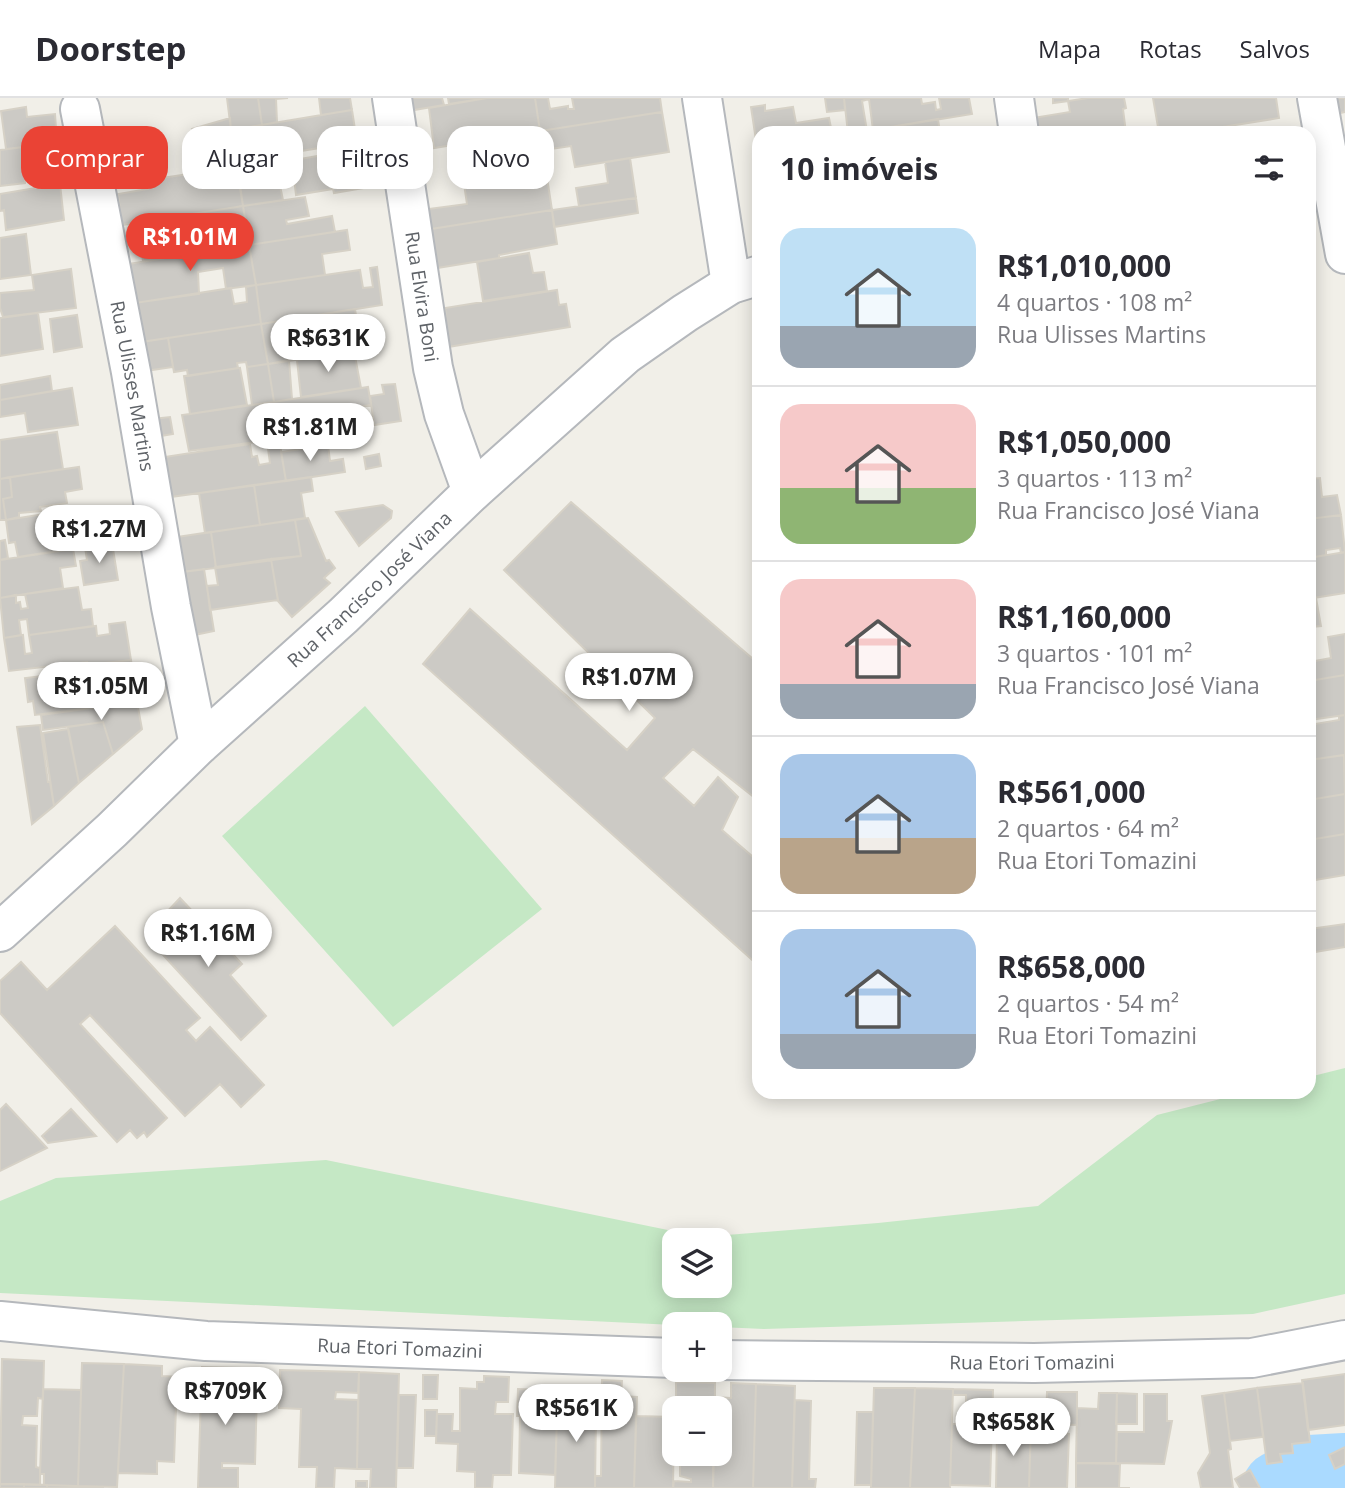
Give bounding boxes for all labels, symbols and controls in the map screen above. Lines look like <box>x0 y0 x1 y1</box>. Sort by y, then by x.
text: Doorstep <box>35 26 186 71</box>
text: Mapa <box>1038 32 1101 65</box>
text: Rotas <box>1139 32 1202 65</box>
text: Salvos <box>1240 32 1310 65</box>
chip: Comprar <box>21 126 168 189</box>
chip: Alugar <box>182 126 303 189</box>
chip: Filtros <box>317 126 433 189</box>
chip: Novo <box>447 126 554 189</box>
text: 10 imóveis <box>780 148 938 189</box>
icon: filters <box>1250 149 1288 187</box>
pin: R$1.01M <box>125 214 255 273</box>
text: R$1.01M <box>142 220 238 252</box>
street label: Rua Elvira Boni <box>399 230 445 364</box>
text: R$1,010,000 <box>997 245 1171 286</box>
icon: home <box>836 256 920 340</box>
text: 4 quartos · 108 m² <box>997 286 1192 318</box>
street label: Rua Ulisses Martins <box>104 299 161 473</box>
pin: R$631K <box>271 314 385 374</box>
text: Rua Ulisses Martins <box>997 318 1206 350</box>
text: R$631K <box>286 321 370 353</box>
pin: R$1.81M <box>245 404 375 463</box>
text: R$1.81M <box>262 410 358 442</box>
text: R$1,050,000 <box>997 421 1171 462</box>
icon: home <box>836 432 920 516</box>
text: 3 quartos · 113 m² <box>997 462 1192 494</box>
text: Rua Francisco José Viana <box>997 494 1260 526</box>
pin: R$1.27M <box>34 505 164 565</box>
street label: Rua Francisco José Viana <box>281 505 457 673</box>
text: R$1.27M <box>51 512 147 544</box>
text: R$1,160,000 <box>997 596 1171 637</box>
icon: home <box>836 607 920 691</box>
text: 3 quartos · 101 m² <box>997 637 1192 669</box>
pin: R$1.07M <box>564 654 694 713</box>
text: R$1.07M <box>581 660 677 692</box>
pin: R$1.05M <box>36 662 166 722</box>
text: R$1.05M <box>53 669 149 701</box>
text: Rua Francisco José Viana <box>997 669 1260 701</box>
text: R$561,000 <box>997 771 1145 812</box>
icon: home <box>836 782 920 866</box>
text: 2 quartos · 64 m² <box>997 812 1179 844</box>
text: Rua Etori Tomazini <box>997 844 1197 876</box>
pin: R$1.16M <box>143 910 273 969</box>
text: R$1.16M <box>160 916 256 948</box>
text: R$658,000 <box>997 946 1145 987</box>
icon: home <box>836 957 920 1041</box>
text: 2 quartos · 54 m² <box>997 987 1179 1019</box>
text: Rua Etori Tomazini <box>997 1019 1197 1051</box>
map controls <box>662 1228 732 1466</box>
button: layers <box>662 1228 732 1298</box>
button: + <box>662 1312 732 1382</box>
street label: Rua Etori Tomazini <box>317 1332 483 1364</box>
street label: Rua Etori Tomazini <box>949 1348 1115 1376</box>
pin: R$709K <box>168 1368 282 1427</box>
text: R$709K <box>183 1374 267 1406</box>
pin: R$561K <box>519 1384 633 1444</box>
text: R$561K <box>534 1391 618 1423</box>
button: − <box>662 1396 732 1466</box>
pin: R$658K <box>956 1398 1070 1458</box>
text: R$658K <box>971 1405 1055 1437</box>

